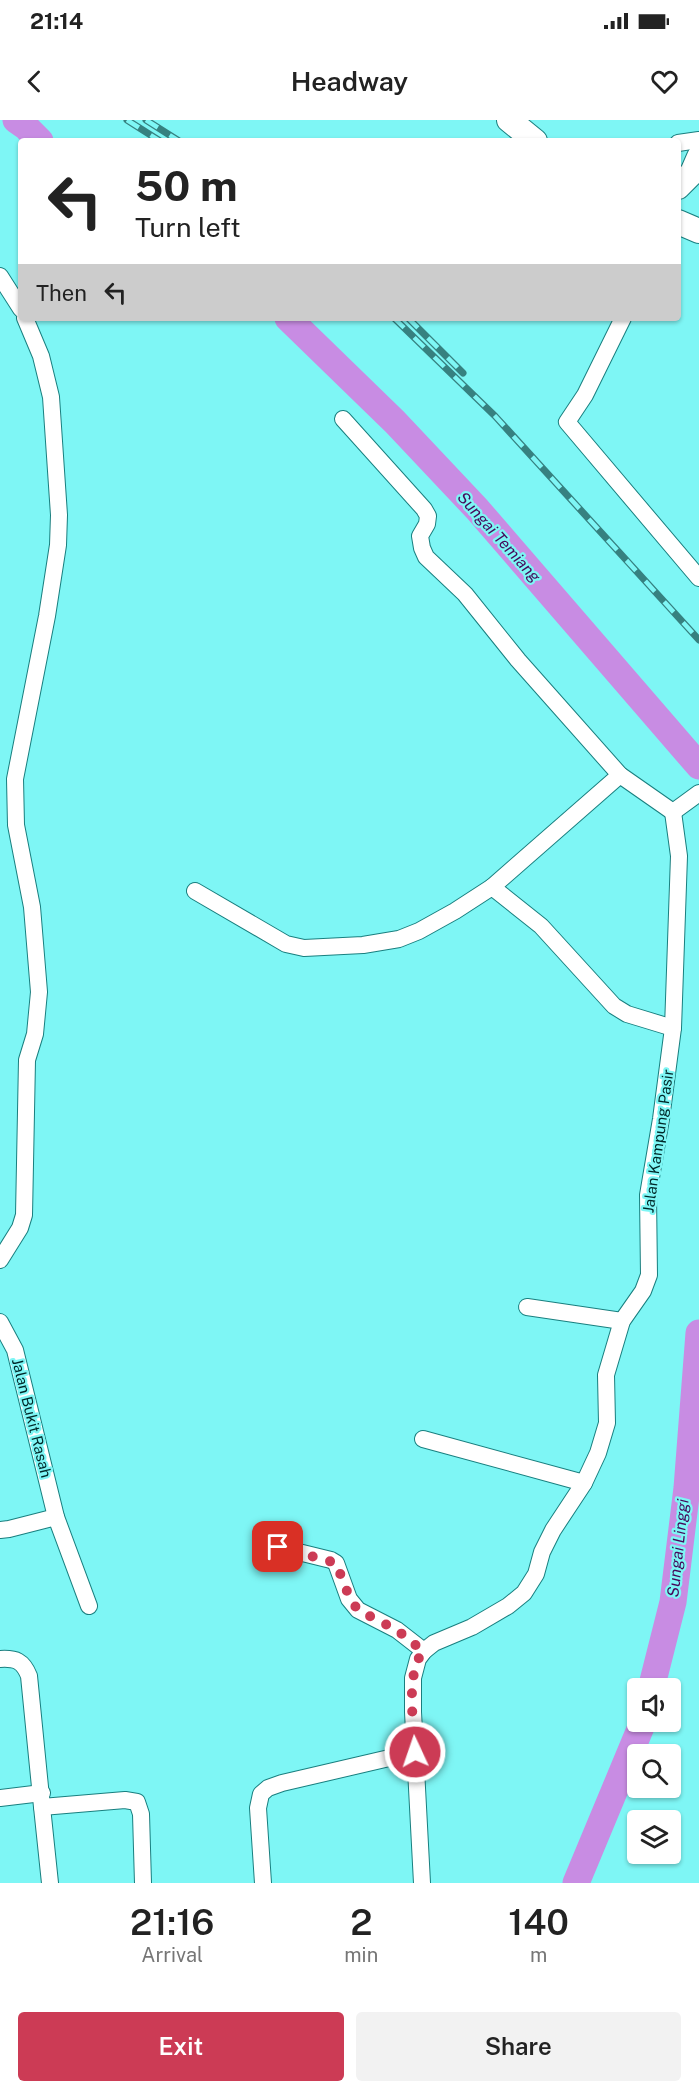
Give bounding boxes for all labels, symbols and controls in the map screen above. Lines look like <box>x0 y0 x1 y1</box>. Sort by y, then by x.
text: 21:14 <box>30 8 83 34</box>
icon: back <box>18 65 51 98</box>
text: Headway <box>291 65 408 97</box>
icon: heart <box>648 65 681 98</box>
text: 50 m <box>135 161 238 210</box>
icon: left <box>36 162 114 240</box>
text: Turn left <box>135 211 241 243</box>
icon: left <box>99 276 132 309</box>
text: Then <box>36 280 87 306</box>
water label: Sungai Temiang <box>453 488 545 586</box>
street label: Jalan Kampung Pasir <box>640 1068 677 1214</box>
street label: Jalan Bukit Rasah <box>9 1357 55 1479</box>
water label: Sungai Linggi <box>663 1498 693 1598</box>
pin <box>252 1521 303 1572</box>
icon: arrive <box>261 1530 294 1563</box>
map controls <box>627 1678 681 1864</box>
button: sound <box>627 1678 681 1732</box>
position arrow <box>383 1720 447 1784</box>
button: search <box>627 1744 681 1798</box>
button: layers <box>627 1810 681 1864</box>
text: 21:16 <box>130 1901 214 1943</box>
text: 2 <box>350 1901 372 1943</box>
text: 140 <box>508 1901 569 1943</box>
text: Arrival <box>141 1943 203 1967</box>
text: min <box>344 1943 378 1967</box>
text: m <box>530 1943 547 1967</box>
button: Exit <box>18 2012 344 2081</box>
button: Share <box>356 2012 681 2081</box>

